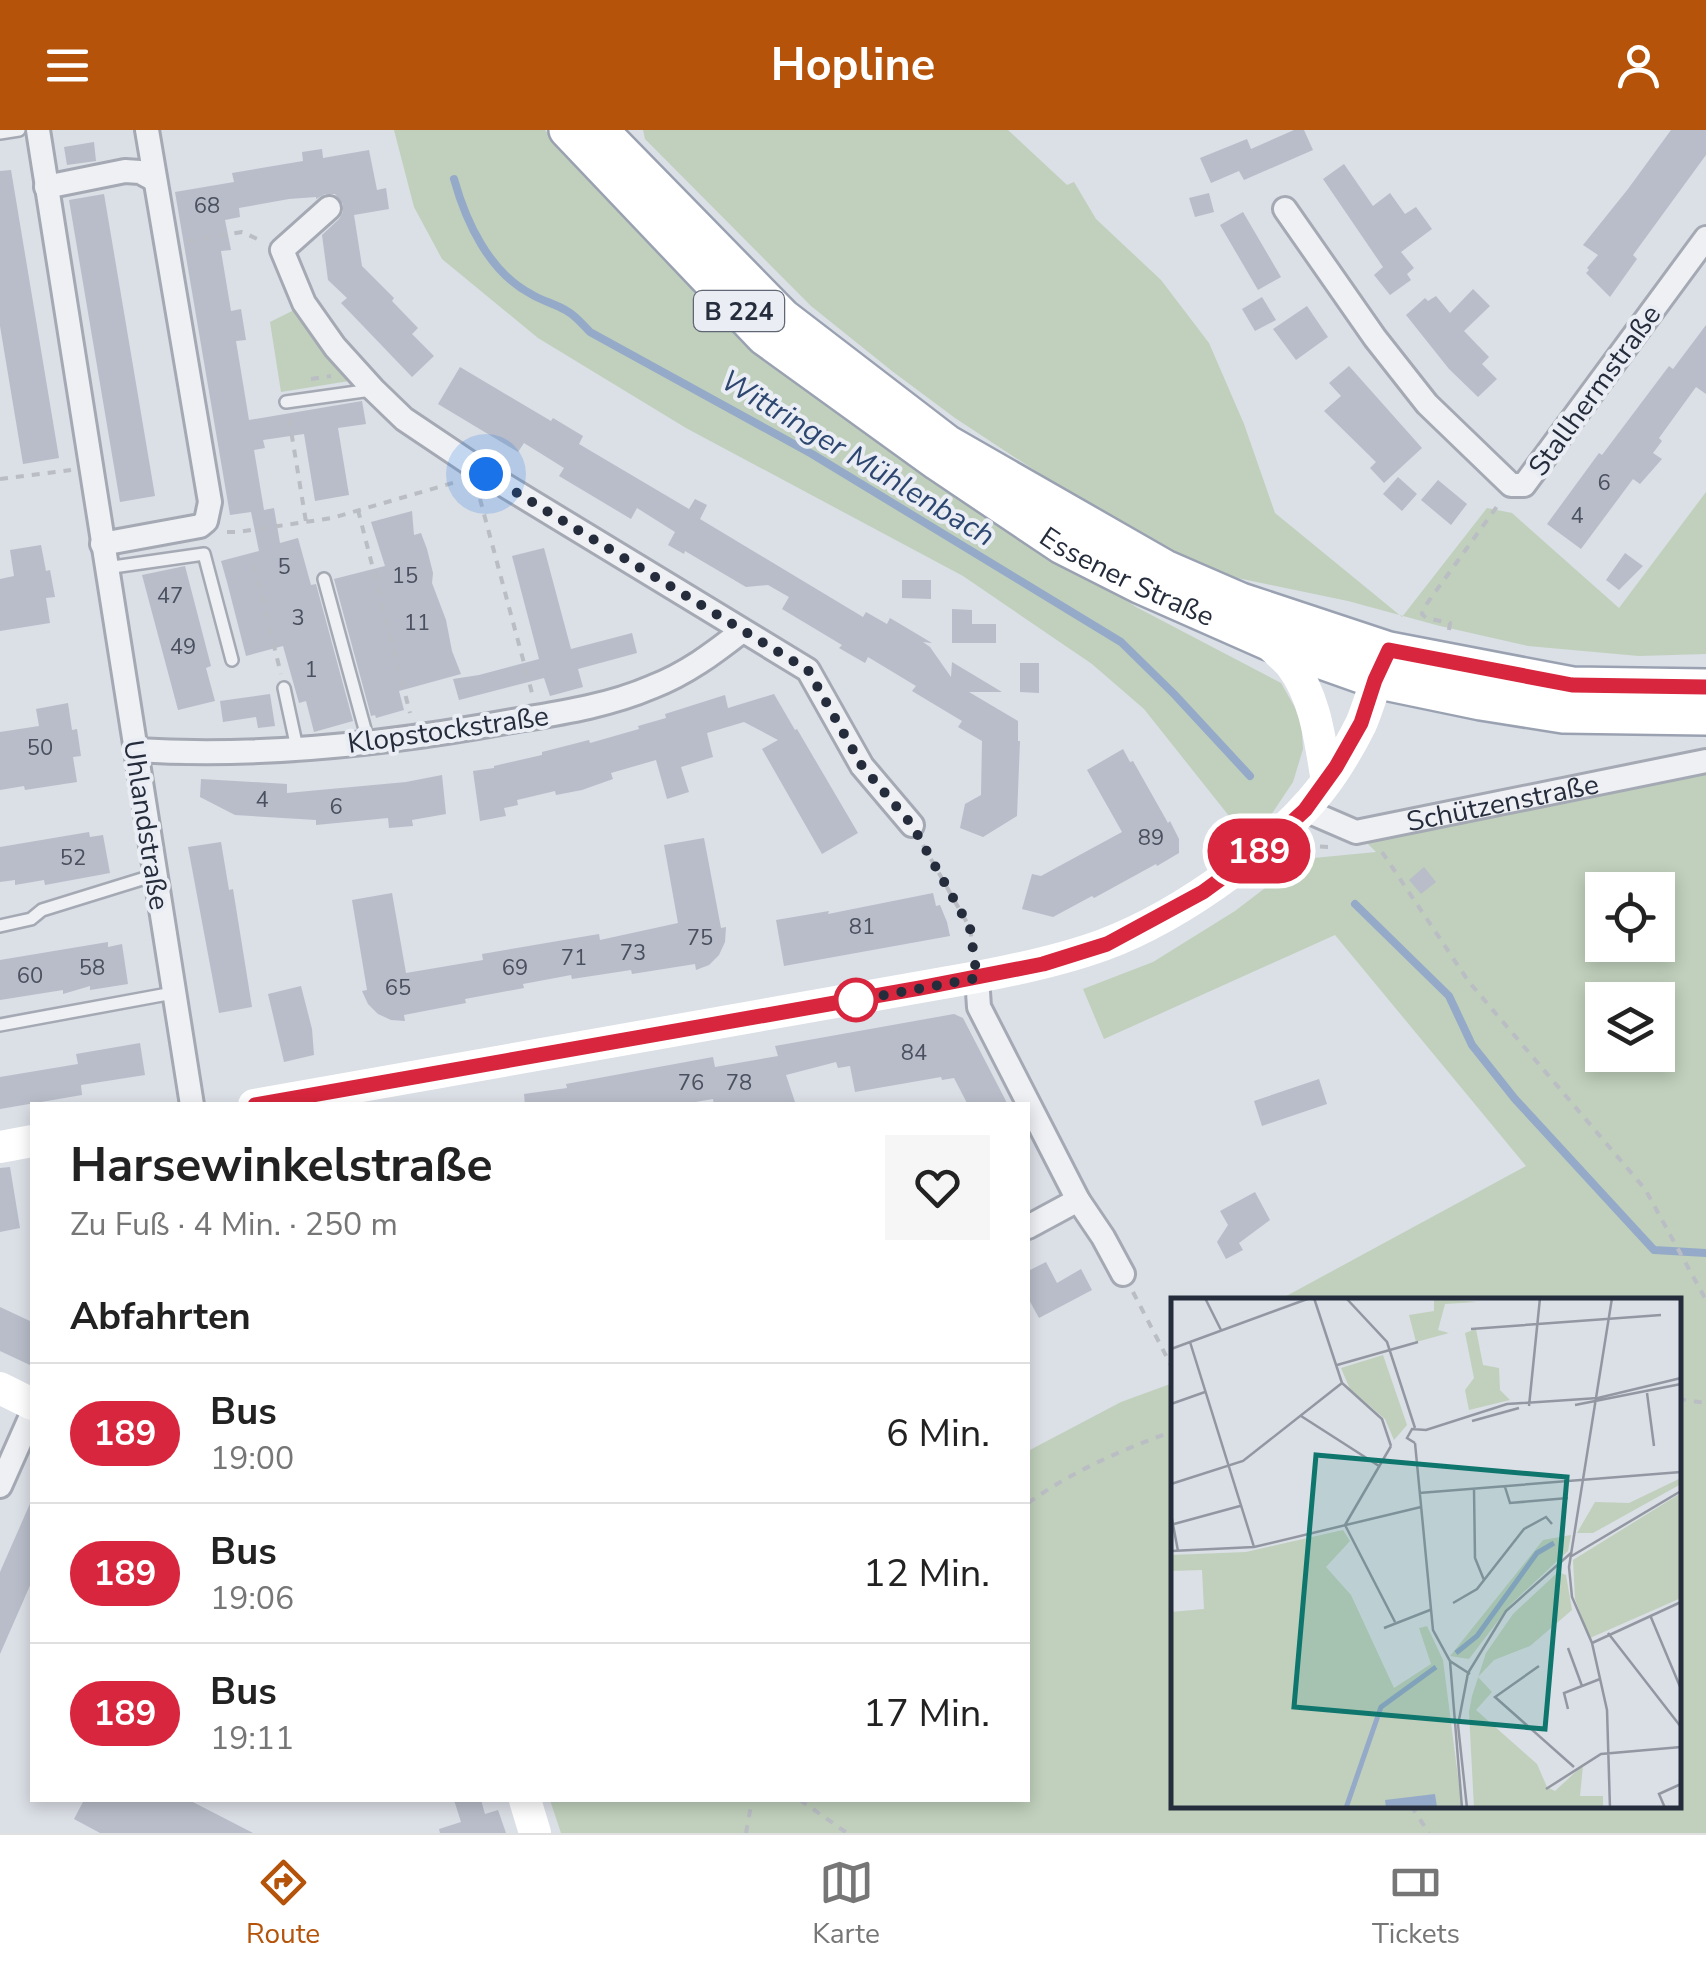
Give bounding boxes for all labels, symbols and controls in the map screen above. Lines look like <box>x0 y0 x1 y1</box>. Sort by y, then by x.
text: Hopline <box>771 35 935 96</box>
icon: menu <box>40 38 95 93</box>
icon: person <box>1611 38 1666 93</box>
house number: 68 <box>194 191 220 221</box>
road number: B 224 <box>694 291 784 331</box>
street label: Stallhermstraße <box>1520 297 1670 484</box>
water label: Wittringer Mühlenbach <box>713 360 1002 557</box>
your location <box>461 449 511 499</box>
house number: 6 <box>1597 468 1611 498</box>
house number: 4 <box>1570 501 1584 531</box>
street label: Essener Straße <box>1032 518 1220 636</box>
house number: 5 <box>277 552 291 582</box>
house number: 15 <box>392 561 418 591</box>
house number: 47 <box>157 581 183 611</box>
house number: 3 <box>291 603 305 633</box>
house number: 11 <box>404 608 430 638</box>
house number: 49 <box>170 632 196 662</box>
house number: 1 <box>304 655 318 685</box>
street label: Klopstockstraße <box>345 697 551 763</box>
house number: 50 <box>27 733 53 763</box>
street label: Uhlandstraße <box>114 737 178 913</box>
street label: Schützenstraße <box>1403 765 1602 841</box>
house number: 4 <box>255 785 269 815</box>
house number: 6 <box>329 792 343 822</box>
line badge: 189 <box>1202 818 1316 884</box>
house number: 89 <box>1138 823 1164 853</box>
text: 189 <box>1227 828 1291 875</box>
house number: 52 <box>60 843 86 873</box>
map controls <box>1585 872 1675 1072</box>
button: locate <box>1585 872 1675 962</box>
house number: 81 <box>849 912 875 942</box>
house number: 75 <box>687 923 713 953</box>
house number: 73 <box>620 938 646 968</box>
house number: 71 <box>561 943 587 973</box>
house number: 58 <box>79 953 105 983</box>
house number: 69 <box>502 953 528 983</box>
house number: 60 <box>17 961 43 991</box>
house number: 65 <box>385 973 411 1003</box>
unlabelled marker <box>835 979 877 1021</box>
button: layers <box>1585 982 1675 1072</box>
house number: 84 <box>901 1038 927 1068</box>
house number: 76 <box>678 1068 704 1098</box>
house number: 78 <box>726 1068 752 1098</box>
text: Harsewinkelstraße <box>70 1132 492 1198</box>
button: heart <box>885 1135 990 1240</box>
text: Zu Fuß · 4 Min. · 250 m <box>70 1203 398 1246</box>
text: Abfahrten <box>70 1291 251 1342</box>
inset map <box>1171 1298 1681 1808</box>
text: Bus <box>210 1386 277 1437</box>
text: 6 Min. <box>886 1408 990 1459</box>
text: 189 <box>93 1410 157 1457</box>
text: 19:00 <box>210 1437 294 1480</box>
text: Bus <box>210 1526 277 1577</box>
text: 12 Min. <box>863 1548 990 1599</box>
text: 189 <box>93 1550 157 1597</box>
text: 19:06 <box>210 1577 294 1620</box>
text: Bus <box>210 1666 277 1717</box>
text: 17 Min. <box>863 1688 990 1739</box>
text: 189 <box>93 1690 157 1737</box>
text: 19:11 <box>210 1717 294 1760</box>
tab: Route <box>246 1855 320 1953</box>
tab: Karte <box>812 1855 880 1953</box>
tab: Tickets <box>1372 1855 1460 1953</box>

